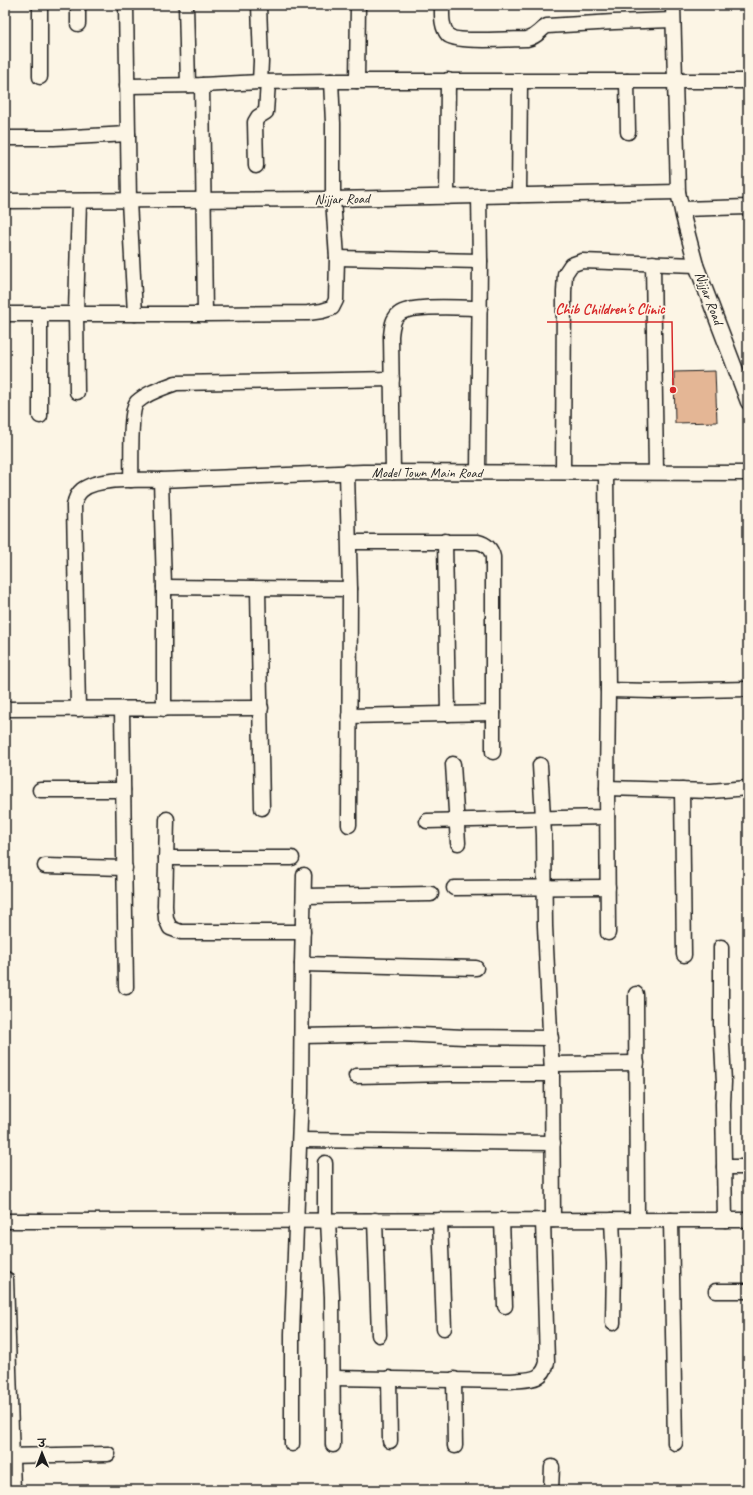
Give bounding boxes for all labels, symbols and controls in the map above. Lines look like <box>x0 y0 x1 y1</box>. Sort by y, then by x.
street label: Nijjar Road <box>314 190 372 208</box>
street label: Nijjar Road <box>691 269 728 329</box>
callout: Chib Children's Clinic <box>547 295 672 322</box>
text: Chib Children's Clinic <box>555 300 666 319</box>
street label: Model Town Main Road <box>372 464 485 481</box>
north arrow <box>22 1433 62 1473</box>
text: उ <box>37 1436 47 1450</box>

